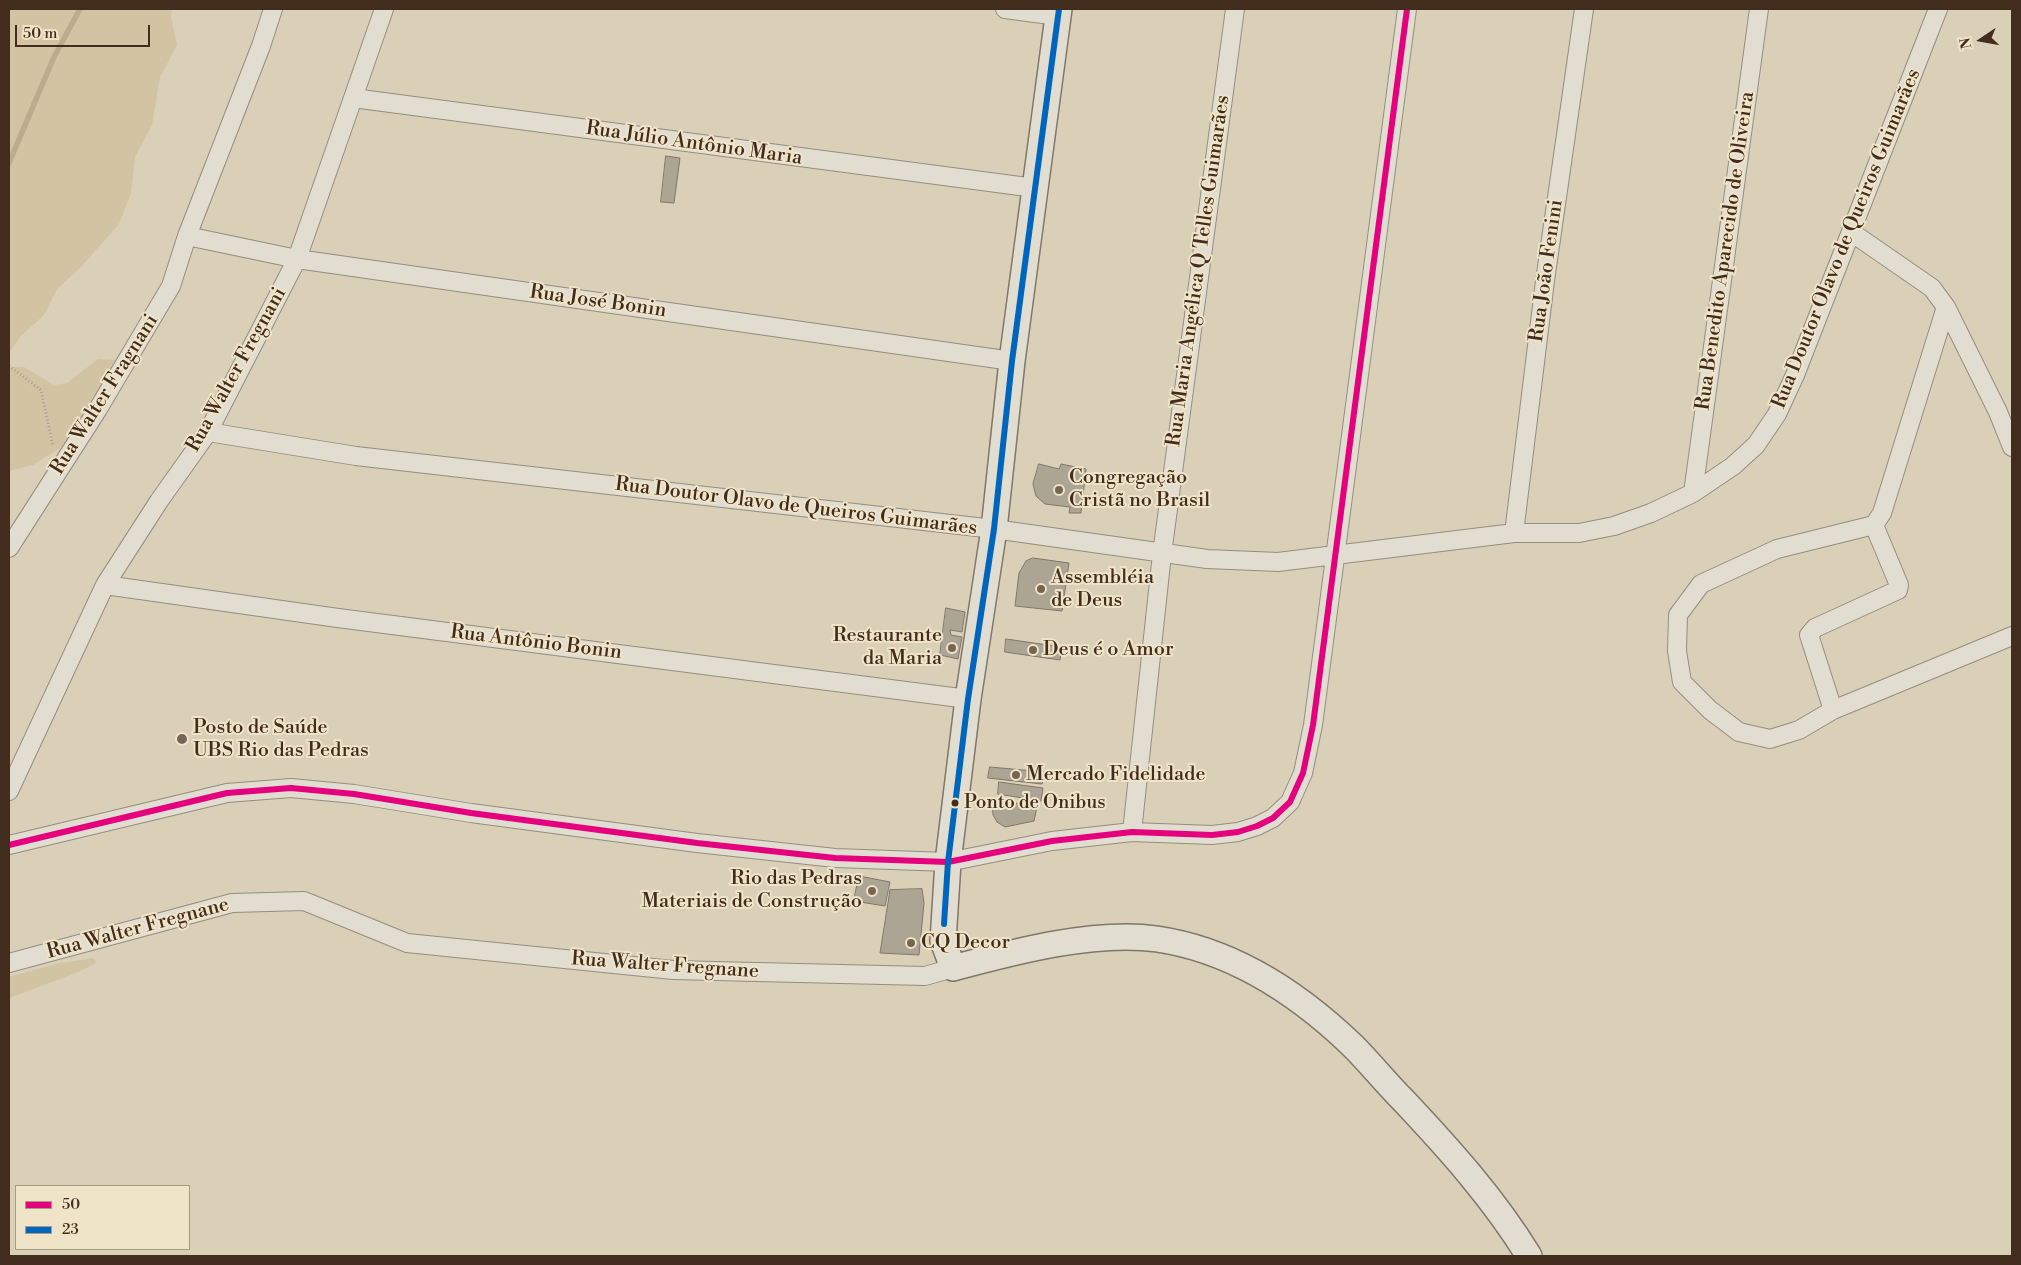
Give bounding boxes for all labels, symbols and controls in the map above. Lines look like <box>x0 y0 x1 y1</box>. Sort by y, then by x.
scale bar <box>18 15 152 47</box>
north arrow <box>1956 15 2006 65</box>
text: 50 m <box>23 24 57 43</box>
text: N <box>1956 36 1976 50</box>
street label: Rua Doutor Olavo de Queiros Guimarães <box>1768 65 1926 413</box>
street label: Rua Benedito Aparecido de Oliveira <box>1692 90 1760 412</box>
street label: Rua Maria Angélica Q Telles Guimarães <box>1162 94 1236 448</box>
street label: Rua Júlio Antônio Maria <box>584 117 804 171</box>
street label: Rua João Fenini <box>1525 198 1569 344</box>
street label: Rua José Bonin <box>528 281 668 323</box>
street label: Rua Walter Fregnani <box>182 283 292 457</box>
street label: Rua Walter Fragnani <box>46 310 164 480</box>
place label: Congregação Cristã no Brasil <box>1069 466 1210 513</box>
street label: Rua Doutor Olavo de Queiros Guimarães <box>614 473 978 541</box>
marker: Congregação Cristã no Brasil <box>1053 484 1065 496</box>
place label: Assembléia de Deus <box>1051 566 1154 613</box>
marker: Assembléia de Deus <box>1035 583 1047 595</box>
street label: Rua Antônio Bonin <box>449 621 623 665</box>
place label: Restaurante da Maria <box>833 624 942 671</box>
place label: Deus é o Amor <box>1043 638 1174 662</box>
marker: Restaurante da Maria <box>946 642 958 654</box>
marker: Deus é o Amor <box>1027 644 1039 656</box>
place label: Posto de Saúde UBS Rio das Pedras <box>193 716 369 763</box>
marker: Posto de Saúde UBS Rio das Pedras <box>175 732 189 746</box>
place label: Mercado Fidelidade <box>1026 763 1206 787</box>
marker: Mercado Fidelidade <box>1010 769 1022 781</box>
place label: Ponto de Onibus <box>964 792 1106 814</box>
marker: Ponto de Onibus <box>950 798 960 808</box>
place label: Rio das Pedras Materiais de Construção <box>641 867 862 914</box>
marker: Rio das Pedras Materiais de Construção <box>866 885 878 897</box>
street label: Rua Walter Fregnane <box>44 893 232 965</box>
place label: CQ Decor <box>921 931 1010 955</box>
marker: CQ Decor <box>905 937 917 949</box>
street label: Rua Walter Fregnane <box>570 947 760 985</box>
legend <box>15 1185 190 1250</box>
text: 50 <box>62 1195 80 1214</box>
text: 23 <box>62 1220 79 1239</box>

